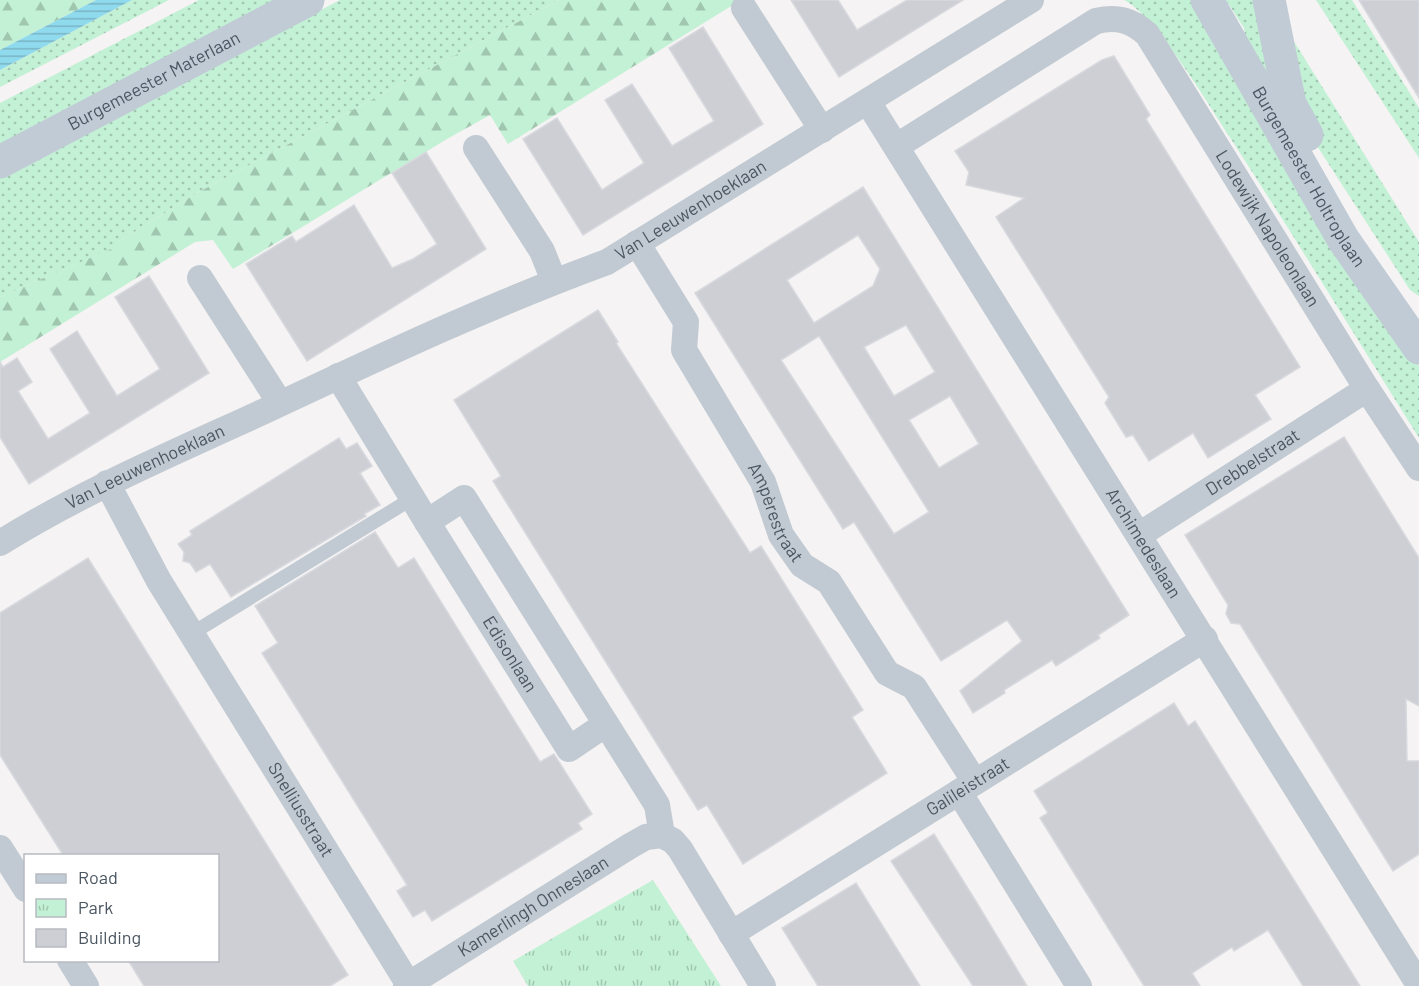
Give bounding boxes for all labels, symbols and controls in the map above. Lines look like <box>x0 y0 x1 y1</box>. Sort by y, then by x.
street label: Burgemeester Materlaan <box>64 26 243 134</box>
street label: Burgemeester Holtroplaan <box>1248 82 1371 271</box>
street label: Lodewijk Napoleonlaan <box>1212 146 1325 310</box>
street label: Van Leeuwenhoeklaan <box>611 154 770 264</box>
street label: Van Leeuwenhoeklaan <box>61 419 228 513</box>
street label: Drebbelstraat <box>1201 423 1303 500</box>
street label: Ampèrestraat <box>744 458 809 566</box>
street label: Archimedeslaan <box>1102 484 1187 602</box>
street label: Edisonlaan <box>479 612 543 696</box>
street label: Galileistraat <box>922 752 1013 820</box>
street label: Snelliusstraat <box>264 758 339 861</box>
street label: Kamerlingh Onneslaan <box>453 850 612 961</box>
legend <box>24 854 219 962</box>
text: Road <box>78 866 118 888</box>
text: Park <box>78 896 113 918</box>
text: Building <box>78 926 141 948</box>

